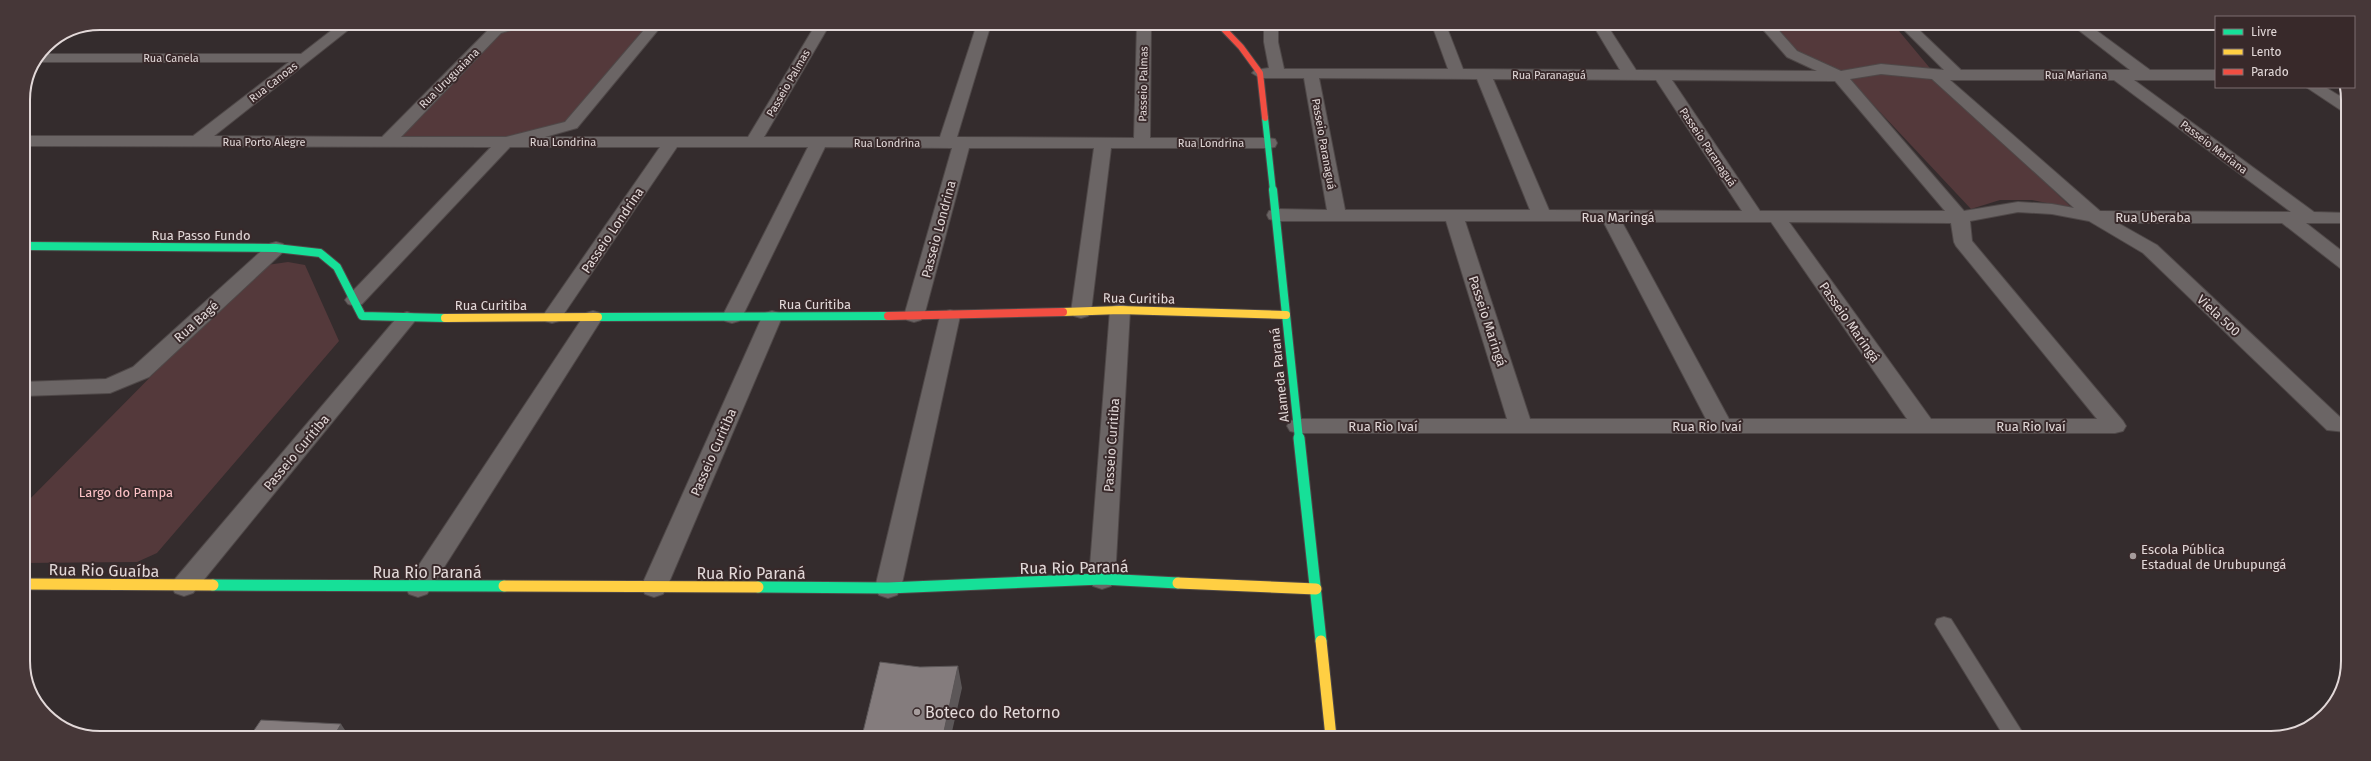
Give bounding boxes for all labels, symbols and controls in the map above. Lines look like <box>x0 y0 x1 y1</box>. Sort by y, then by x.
legend <box>2215 16 2355 88</box>
text: Livre <box>2251 25 2277 39</box>
text: Lento <box>2251 45 2281 59</box>
street label: Rua Uruguaiana <box>417 46 482 111</box>
street label: Passeio Palmas <box>1136 46 1151 122</box>
street label: Passeio Palmas <box>764 47 813 119</box>
street label: Rua Canela <box>143 52 199 65</box>
street label: Rua Canoas <box>247 59 300 105</box>
text: Parado <box>2251 65 2289 79</box>
street label: Rua Paranaguá <box>1512 69 1586 82</box>
street label: Rua Mariana <box>2045 69 2107 82</box>
street label: Passeio Paranaguá <box>1309 98 1338 191</box>
street label: Passeio Paranaguá <box>1676 105 1739 189</box>
street label: Passeio Mariana <box>2178 118 2250 177</box>
street label: Rua Porto Alegre <box>223 136 305 149</box>
street label: Rua Londrina <box>530 136 596 149</box>
street label: Rua Londrina <box>854 137 920 150</box>
street label: Rua Londrina <box>1178 137 1244 150</box>
street label: Passeio Londrina <box>918 179 959 279</box>
street label: Passeio Londrina <box>578 185 647 276</box>
street label: Rua Maringá <box>1581 210 1655 225</box>
street label: Rua Uberaba <box>2115 210 2191 225</box>
street label: Rua Passo Fundo <box>151 228 251 243</box>
street label: Passeio Maringá <box>1466 274 1509 368</box>
street label: Passeio Maringá <box>1816 279 1883 365</box>
street label: Rua Curitiba <box>1103 290 1175 307</box>
street label: Viela 500 <box>2194 292 2243 339</box>
street label: Rua Curitiba <box>779 297 851 312</box>
street label: Rua Bagé <box>171 298 222 345</box>
street label: Rua Curitiba <box>455 298 527 313</box>
street label: Alameda Paraná <box>1267 327 1292 423</box>
street label: Passeio Curitiba <box>1101 398 1122 492</box>
street label: Passeio Curitiba <box>688 406 739 498</box>
street label: Passeio Curitiba <box>260 412 332 493</box>
street label: Rua Rio Ivaí <box>1348 419 1418 434</box>
street label: Rua Rio Ivaí <box>1672 419 1742 434</box>
street label: Rua Rio Ivaí <box>1996 419 2066 434</box>
park label: Largo do Pampa <box>79 485 173 500</box>
place label: Escola Pública Estadual de Urubupungá <box>2141 542 2286 572</box>
marker: Escola Pública Estadual de Urubupungá <box>2128 551 2138 561</box>
street label: Rua Rio Paraná <box>1019 557 1129 578</box>
street label: Rua Rio Guaíba <box>49 560 159 581</box>
street label: Rua Rio Paraná <box>372 563 482 582</box>
street label: Rua Rio Paraná <box>696 564 806 583</box>
place label: Boteco do Retorno <box>925 703 1060 722</box>
marker: Boteco do Retorno <box>912 707 922 717</box>

